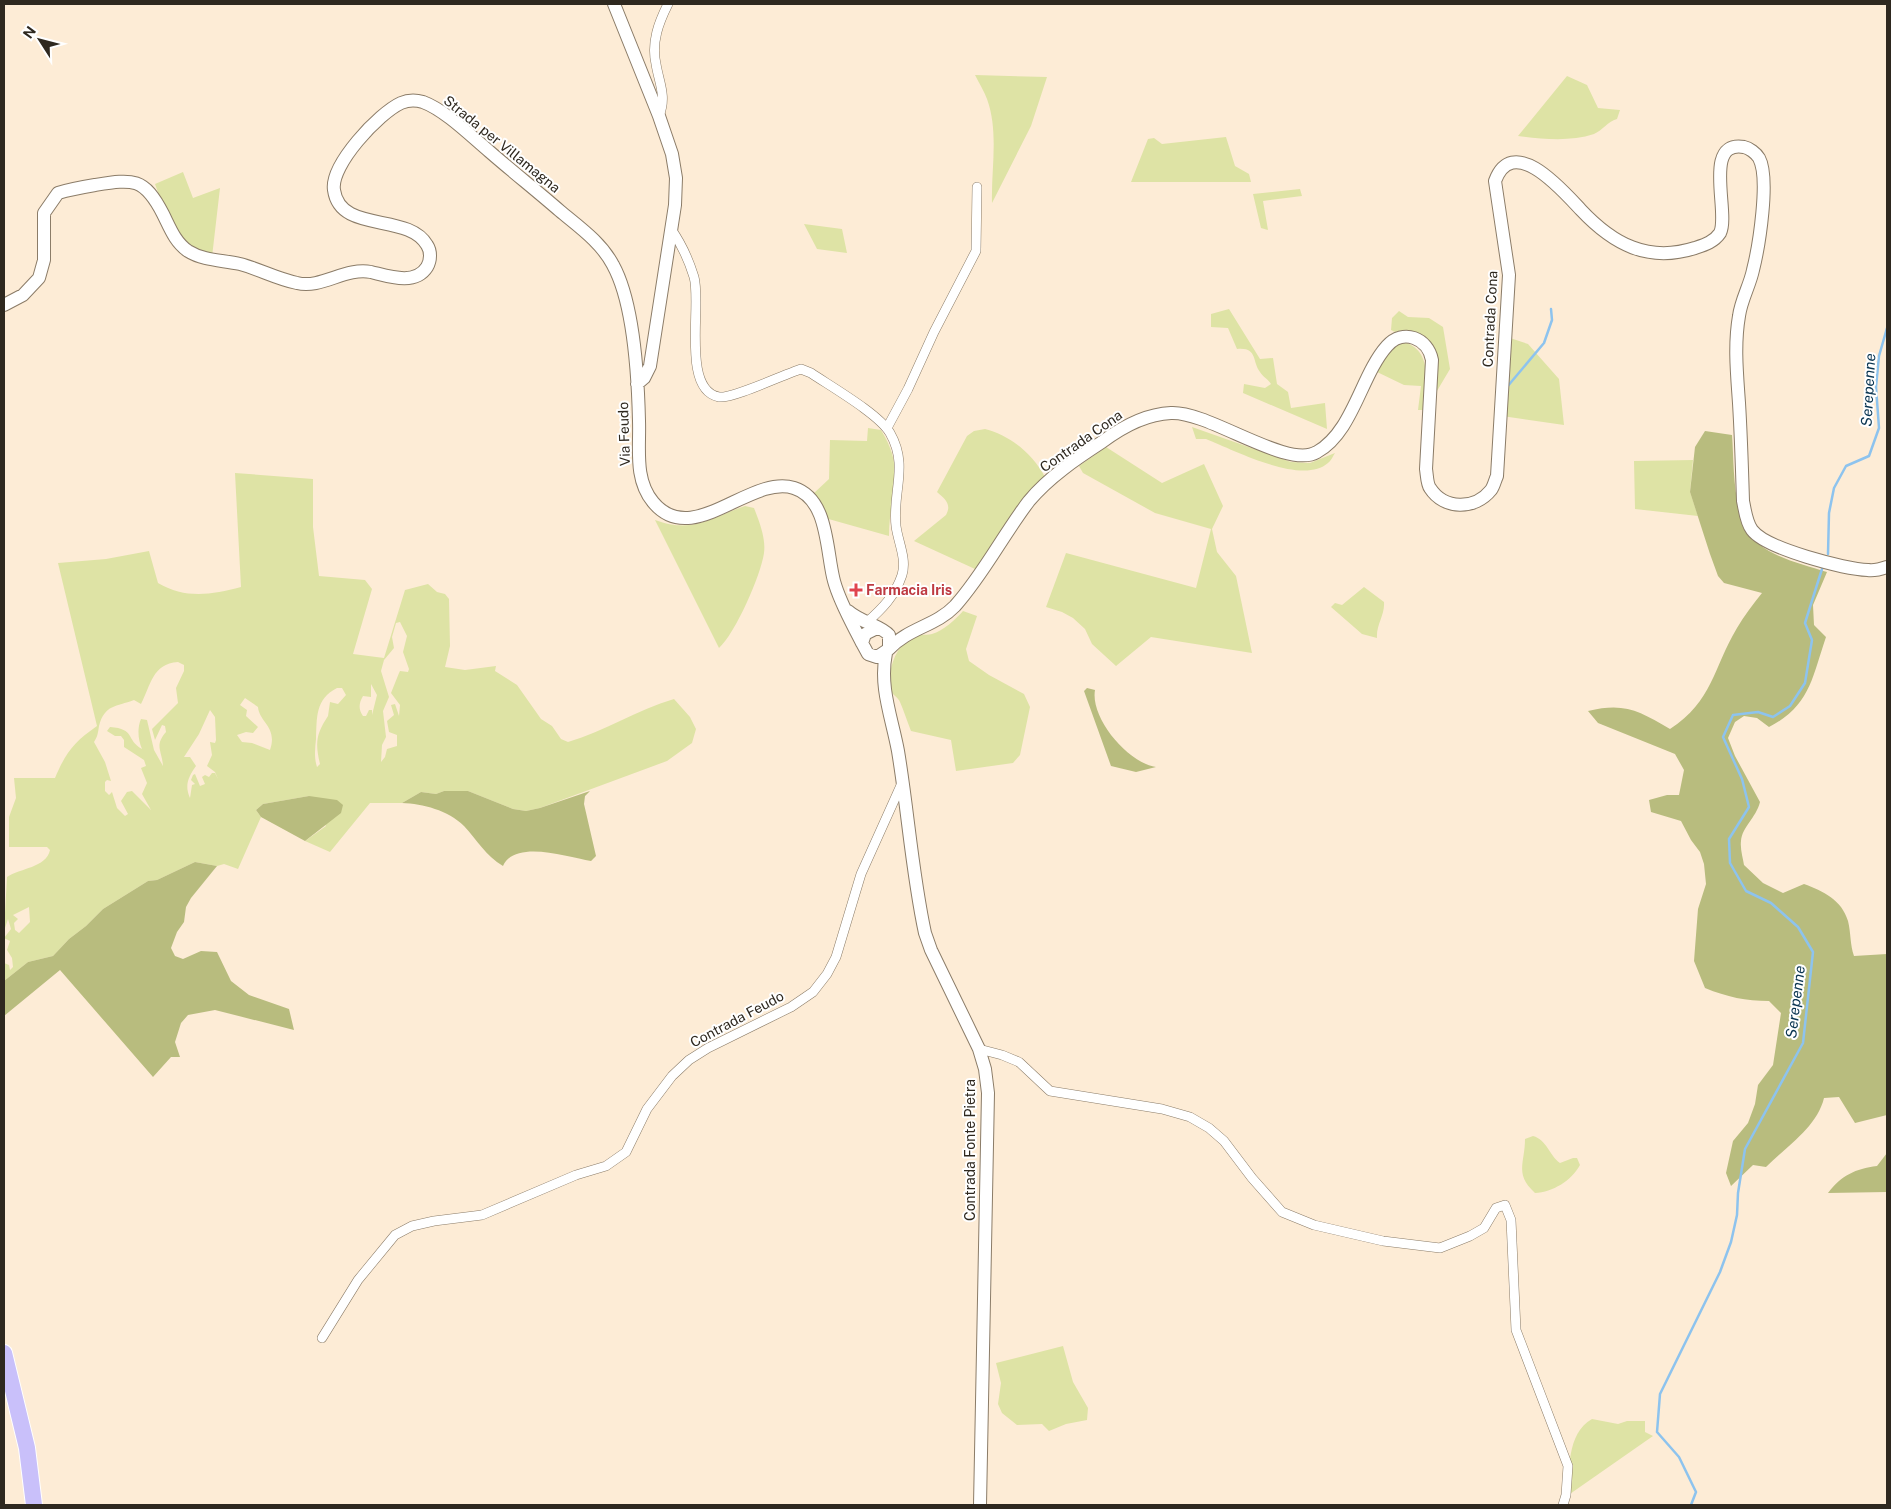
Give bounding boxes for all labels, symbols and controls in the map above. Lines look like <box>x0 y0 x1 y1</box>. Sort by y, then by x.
north arrow <box>15 15 65 65</box>
text: N <box>20 23 39 41</box>
street label: Strada per Villamagna <box>441 92 563 196</box>
street label: Contrada Cona <box>1479 270 1501 368</box>
water label: Serepenne <box>1858 353 1878 427</box>
street label: Via Feudo <box>615 401 633 466</box>
street label: Contrada Cona <box>1037 407 1125 475</box>
place label: Farmacia Iris <box>866 582 952 598</box>
marker: Farmacia Iris <box>850 584 862 596</box>
water label: Serepenne <box>1782 965 1808 1039</box>
street label: Contrada Feudo <box>687 988 787 1050</box>
street label: Contrada Fonte Pietra <box>962 1079 978 1221</box>

